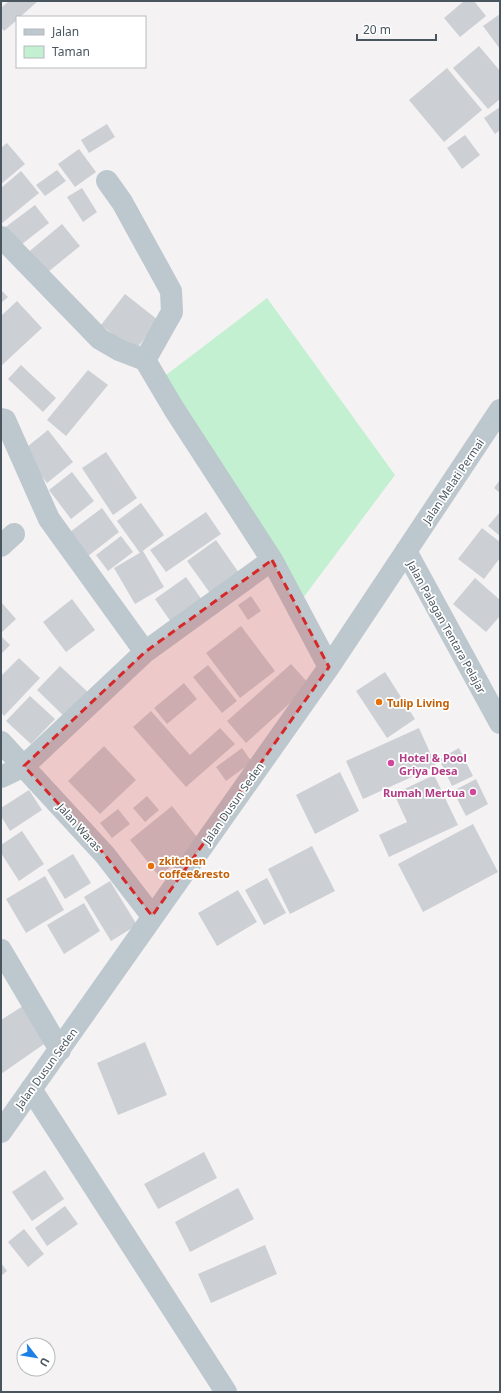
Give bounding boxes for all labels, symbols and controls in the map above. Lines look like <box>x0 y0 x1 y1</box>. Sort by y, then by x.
legend <box>16 16 146 68</box>
scale bar <box>357 16 436 42</box>
text: 20 m <box>363 21 391 38</box>
text: Jalan <box>51 23 79 40</box>
text: Taman <box>52 43 90 60</box>
street label: Jalan Melati Permai <box>418 436 487 527</box>
street label: Jalan Palagan Tentara Pelajar <box>404 557 490 696</box>
place label: Tulip Living <box>387 695 449 710</box>
marker: Tulip Living <box>374 697 384 707</box>
place label: Hotel & Pool Griya Desa <box>399 750 467 778</box>
marker: Hotel & Pool Griya Desa <box>386 758 396 768</box>
street label: Jalan Dusun Seden <box>199 759 267 848</box>
place label: Rumah Mertua <box>383 785 465 800</box>
marker: Rumah Mertua <box>468 787 478 797</box>
street label: Jalan Waras <box>54 799 106 854</box>
place label: zkitchen coffee&resto <box>159 853 230 881</box>
marker: zkitchen coffee&resto <box>146 861 156 871</box>
street label: Jalan Dusun Seden <box>11 1025 80 1112</box>
north arrow <box>16 1337 56 1377</box>
text: U <box>36 1355 54 1370</box>

